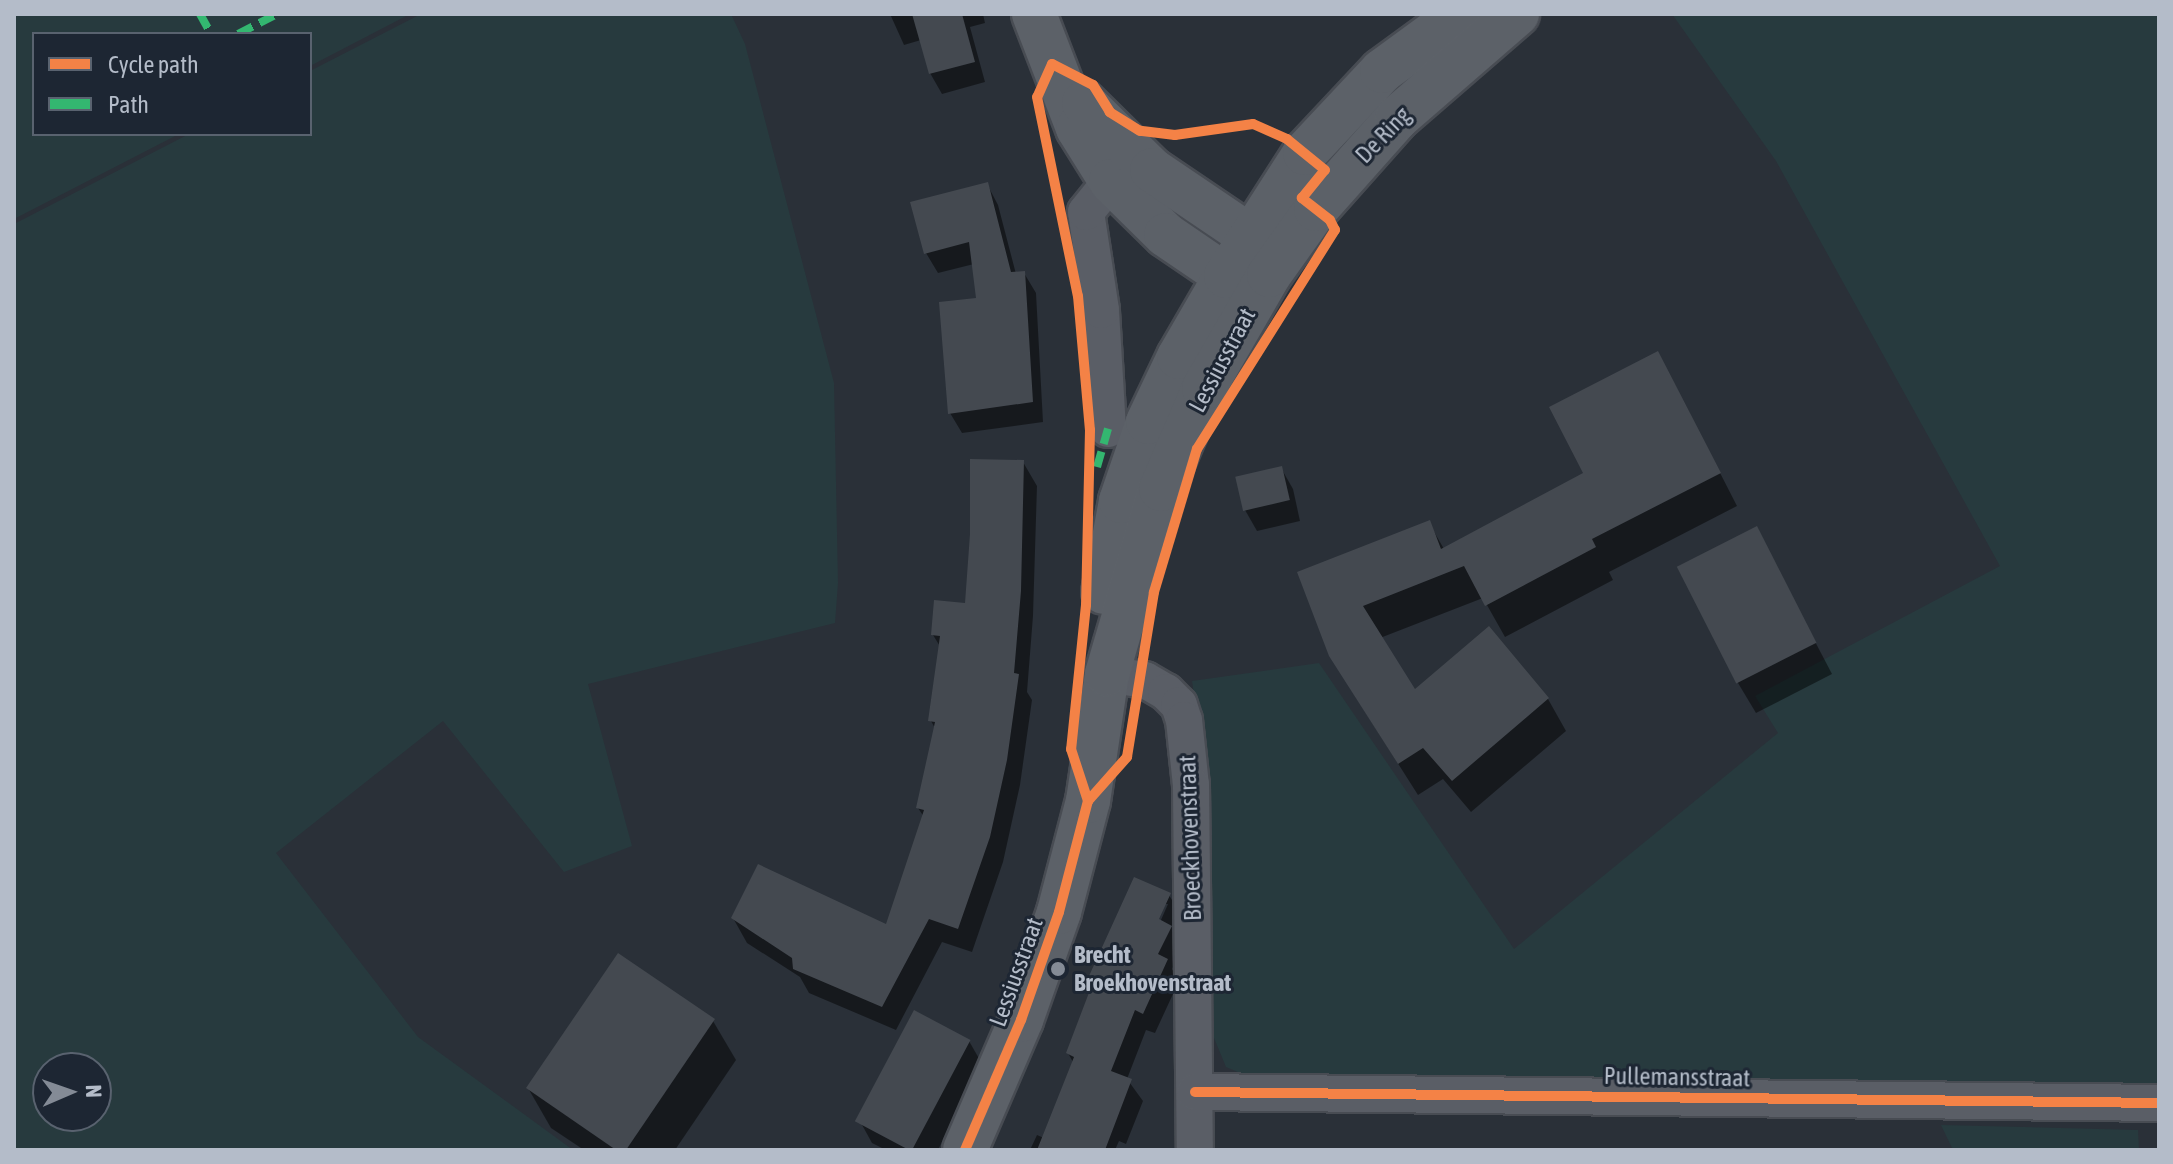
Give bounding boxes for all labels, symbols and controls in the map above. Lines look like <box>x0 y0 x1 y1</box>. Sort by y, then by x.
legend <box>32 32 312 136</box>
text: Cycle path <box>108 51 199 78</box>
text: Path <box>108 91 149 118</box>
street label: De Ring <box>1349 101 1417 169</box>
street label: Lessiusstraat <box>1183 303 1261 417</box>
street label: Broeckhovenstraat <box>1173 755 1207 921</box>
street label: Lessiusstraat <box>983 914 1049 1030</box>
place label: Brecht Broekhovenstraat <box>1074 941 1231 997</box>
marker: Brecht Broekhovenstraat <box>1049 960 1067 978</box>
north arrow <box>32 1052 112 1132</box>
street label: Pullemansstraat <box>1604 1061 1750 1093</box>
text: N <box>81 1084 107 1098</box>

